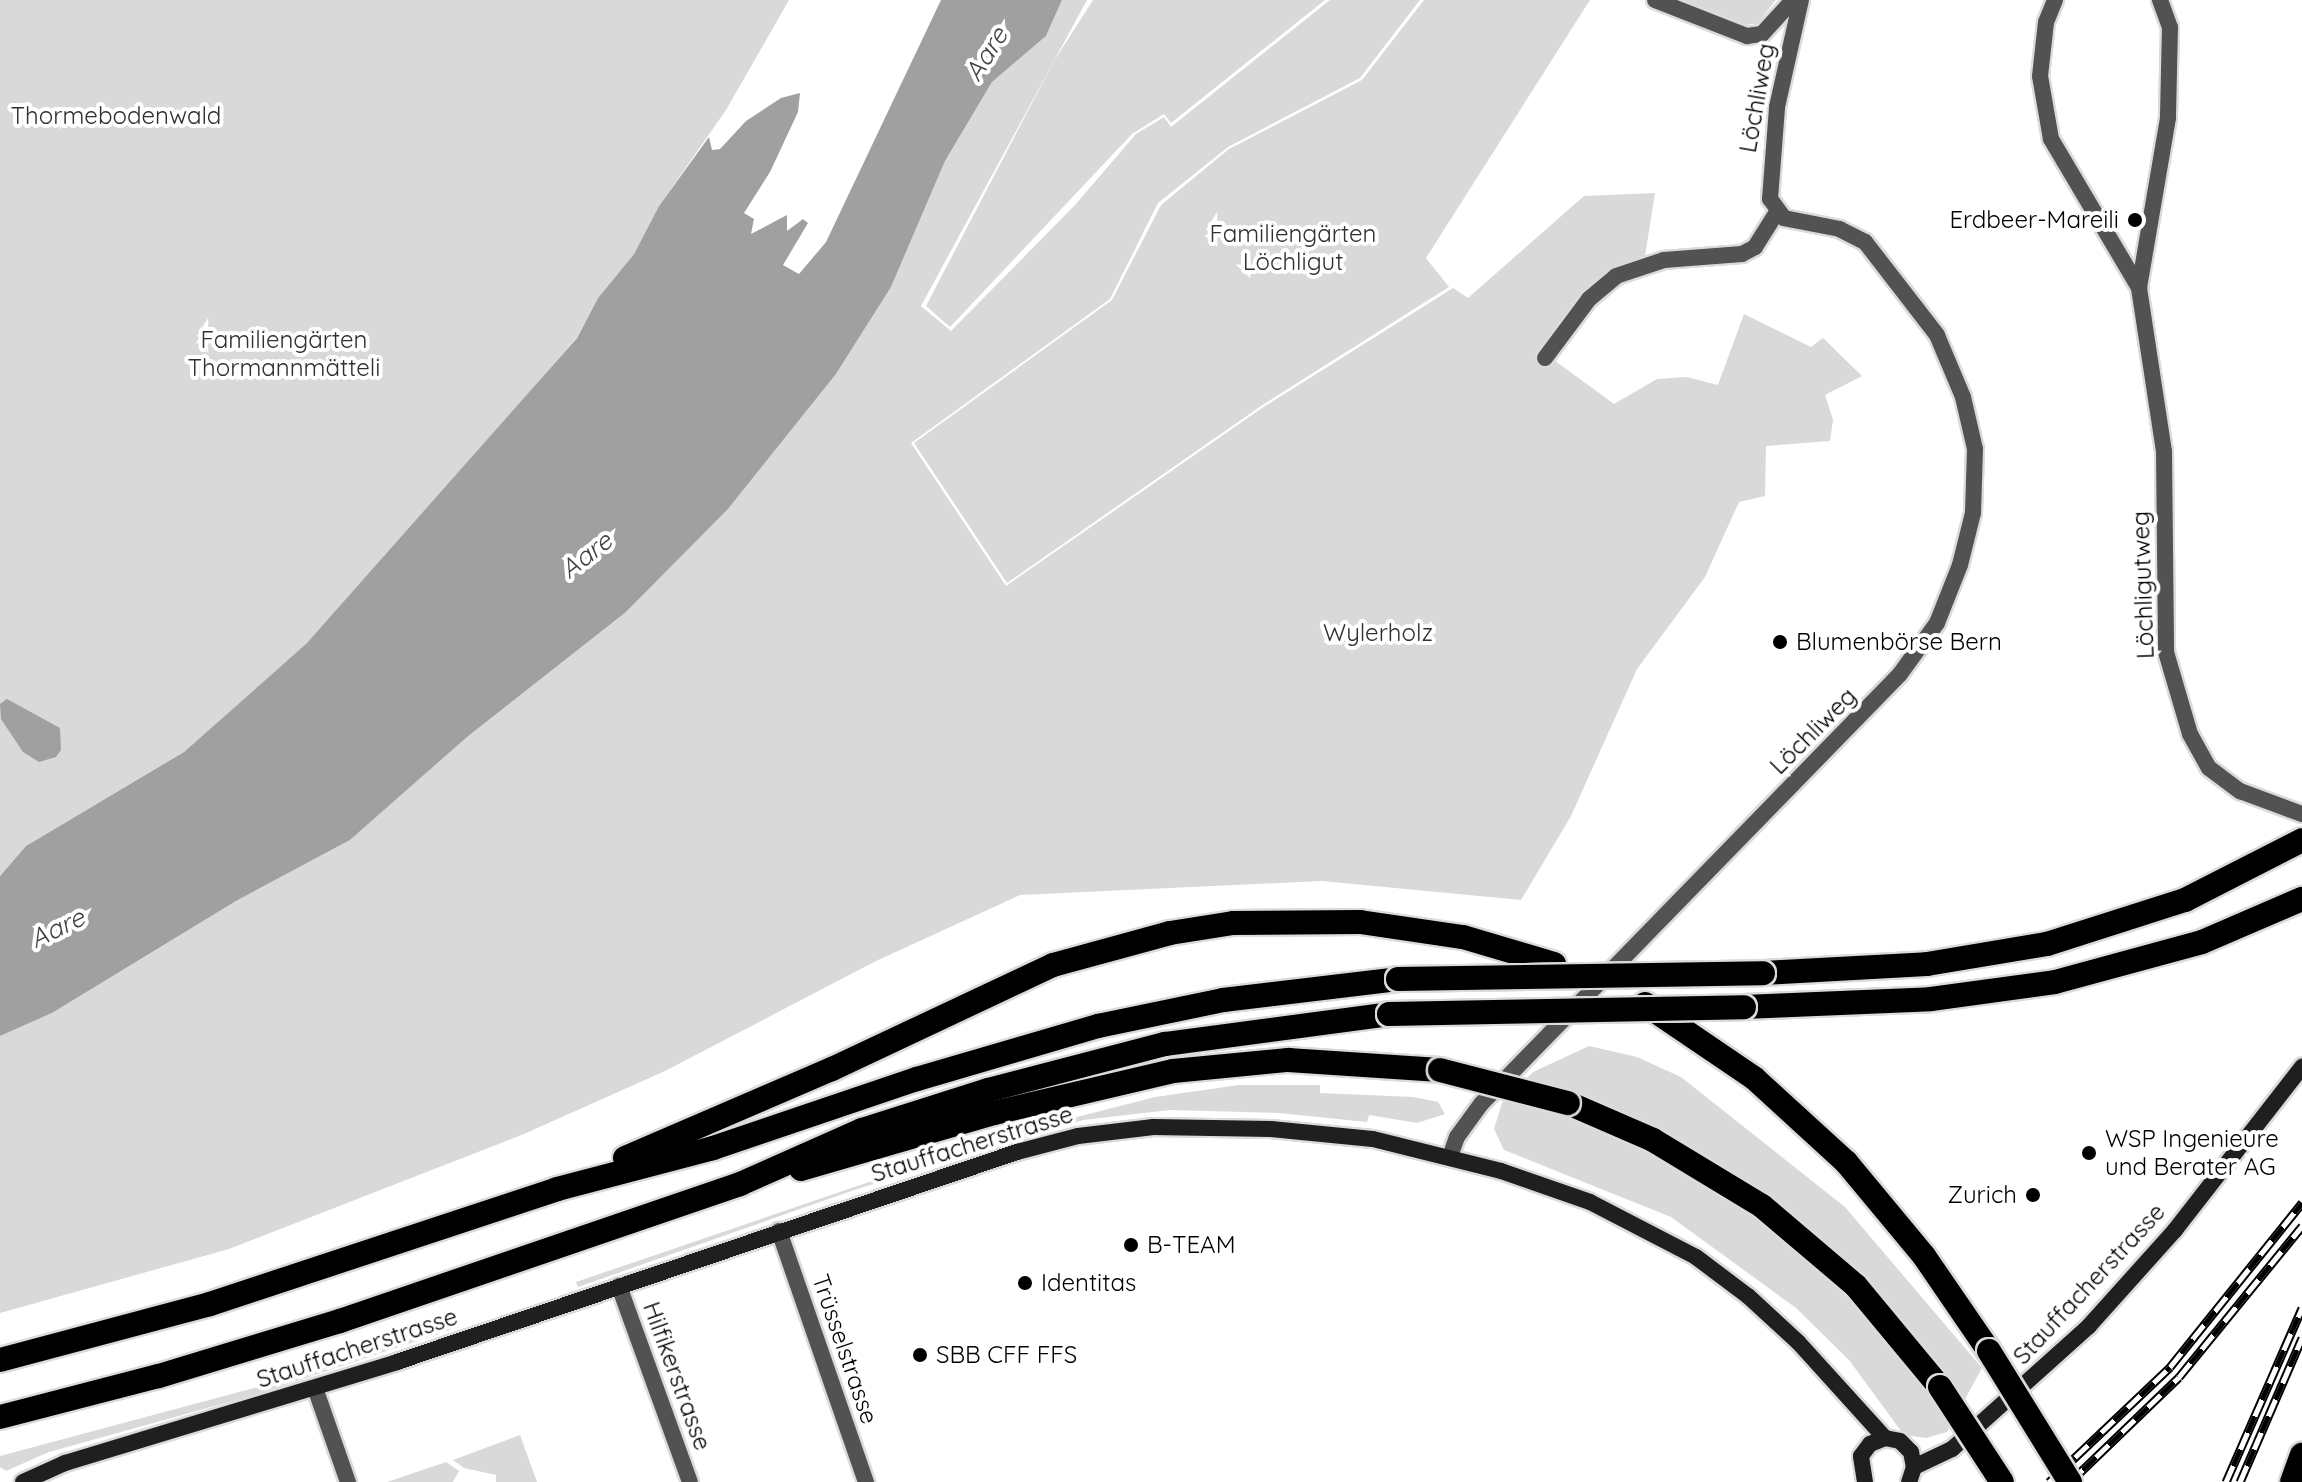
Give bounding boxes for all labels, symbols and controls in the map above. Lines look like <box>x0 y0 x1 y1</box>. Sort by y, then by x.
water label: Aare <box>958 21 1014 87</box>
street label: Löchliweg <box>1733 41 1781 155</box>
park label: Thormebodenwald <box>11 102 221 130</box>
place label: Erdbeer-Mareili <box>1949 206 2119 234</box>
marker: Erdbeer-Mareili <box>2126 211 2144 229</box>
park label: Familiengärten Löchligut <box>1210 220 1376 276</box>
park label: Familiengärten Thormannmätteli <box>188 326 380 382</box>
street label: Löchligutweg <box>2126 511 2160 659</box>
water label: Aare <box>554 525 618 585</box>
park label: Wylerholz <box>1323 619 1433 647</box>
place label: Blumenbörse Bern <box>1796 628 2002 656</box>
marker: Blumenbörse Bern <box>1771 633 1789 651</box>
street label: Löchliweg <box>1764 682 1862 780</box>
water label: Aare <box>24 901 90 955</box>
street label: Stauffacherstrasse <box>868 1100 1076 1188</box>
place label: WSP Ingenieure und Berater AG <box>2105 1125 2279 1181</box>
marker: WSP Ingenieure und Berater AG <box>2080 1144 2098 1162</box>
place label: Zurich <box>1948 1181 2017 1209</box>
marker: Zurich <box>2024 1186 2042 1204</box>
street label: Stauffacherstrasse <box>2007 1198 2171 1370</box>
place label: B-TEAM <box>1147 1231 1235 1259</box>
marker: B-TEAM <box>1122 1236 1140 1254</box>
place label: Identitas <box>1041 1269 1136 1297</box>
street label: Trüsselstrasse <box>806 1270 884 1428</box>
marker: Identitas <box>1016 1274 1034 1292</box>
street label: Hilfikerstrasse <box>637 1298 717 1454</box>
street label: Stauffacherstrasse <box>253 1302 461 1394</box>
place label: SBB CFF FFS <box>936 1341 1077 1369</box>
marker: SBB CFF FFS <box>911 1346 929 1364</box>

